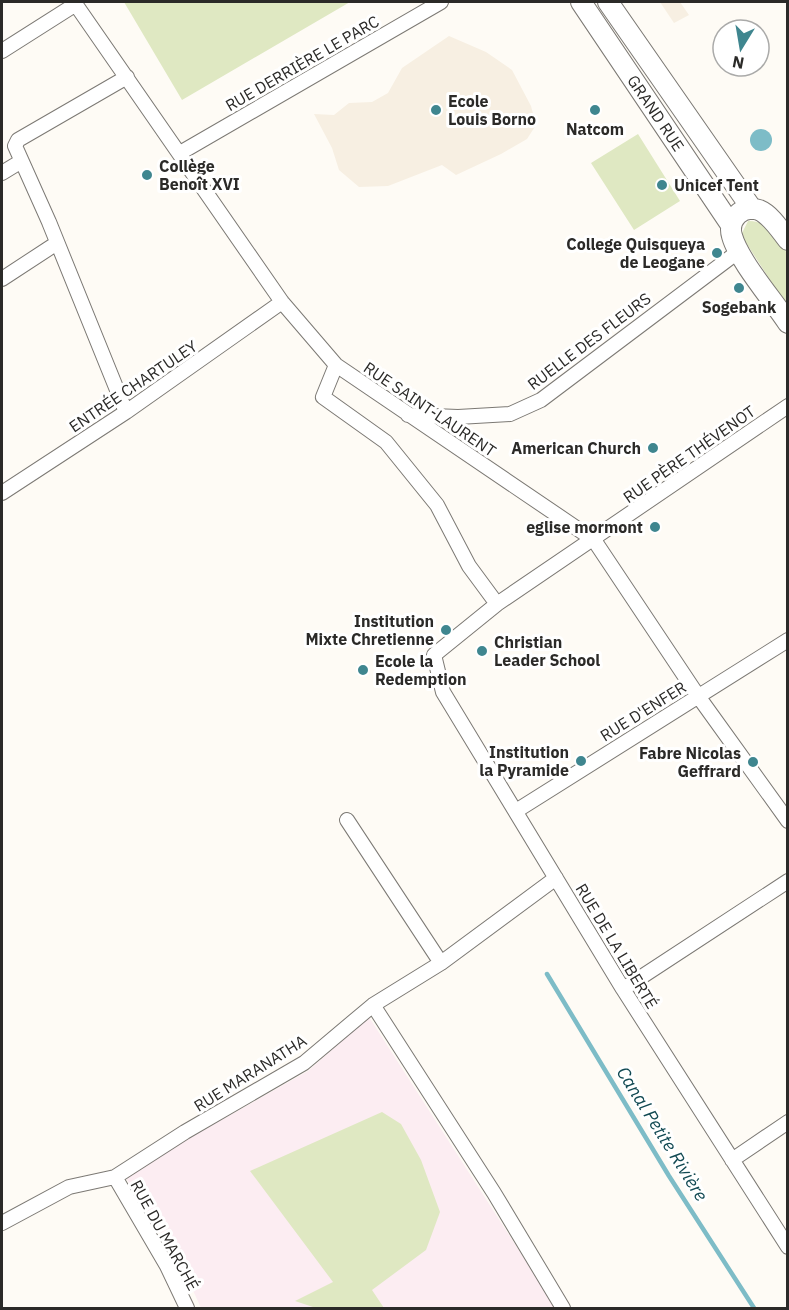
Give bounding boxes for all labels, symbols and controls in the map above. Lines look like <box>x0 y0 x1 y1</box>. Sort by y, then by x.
street label: RUE DERRIÈRE LE PARC <box>221 10 382 115</box>
north arrow <box>711 18 771 78</box>
text: N <box>731 52 746 74</box>
street label: GRAND RUE <box>623 71 689 155</box>
place label: Ecole Louis Borno <box>448 91 536 129</box>
marker: Ecole Louis Borno <box>429 103 443 117</box>
marker: Natcom <box>588 103 602 117</box>
place label: Natcom <box>566 119 624 139</box>
place label: Collège Benoît XVI <box>159 156 240 194</box>
marker: Collège Benoît XVI <box>140 168 154 182</box>
place label: Unicef Tent <box>674 175 759 195</box>
marker: Unicef Tent <box>655 178 669 192</box>
place label: College Quisqueya de Leogane <box>566 234 705 272</box>
marker: College Quisqueya de Leogane <box>710 246 724 260</box>
marker: Sogebank <box>732 281 746 295</box>
street label: RUELLE DES FLEURS <box>523 288 655 394</box>
place label: Sogebank <box>702 297 777 317</box>
street label: ENTRÉE CHARTULEY <box>65 335 201 436</box>
street label: RUE SAINT-LAURENT <box>360 357 500 461</box>
street label: RUE PÈRE THÉVENOT <box>619 400 759 507</box>
place label: American Church <box>511 438 641 458</box>
marker: American Church <box>646 441 660 455</box>
place label: eglise mormont <box>526 517 643 537</box>
marker: eglise mormont <box>648 520 662 534</box>
place label: Institution Mixte Chretienne <box>305 611 434 649</box>
marker: Institution Mixte Chretienne <box>439 623 453 637</box>
place label: Christian Leader School <box>494 632 600 670</box>
marker: Christian Leader School <box>475 644 489 658</box>
place label: Ecole la Redemption <box>375 651 466 689</box>
marker: Ecole la Redemption <box>356 663 370 677</box>
street label: RUE D'ENFER <box>596 677 690 745</box>
place label: Institution la Pyramide <box>479 742 569 780</box>
place label: Fabre Nicolas Geffrard <box>639 743 741 781</box>
marker: Institution la Pyramide <box>574 754 588 768</box>
marker: Fabre Nicolas Geffrard <box>746 755 760 769</box>
street label: RUE DE LA LIBERTÉ <box>572 879 663 1012</box>
street label: RUE MARANATHA <box>190 1030 310 1116</box>
water label: Canal Petite Rivière <box>612 1062 713 1205</box>
street label: RUE DU MARCHÉ <box>126 1176 205 1294</box>

